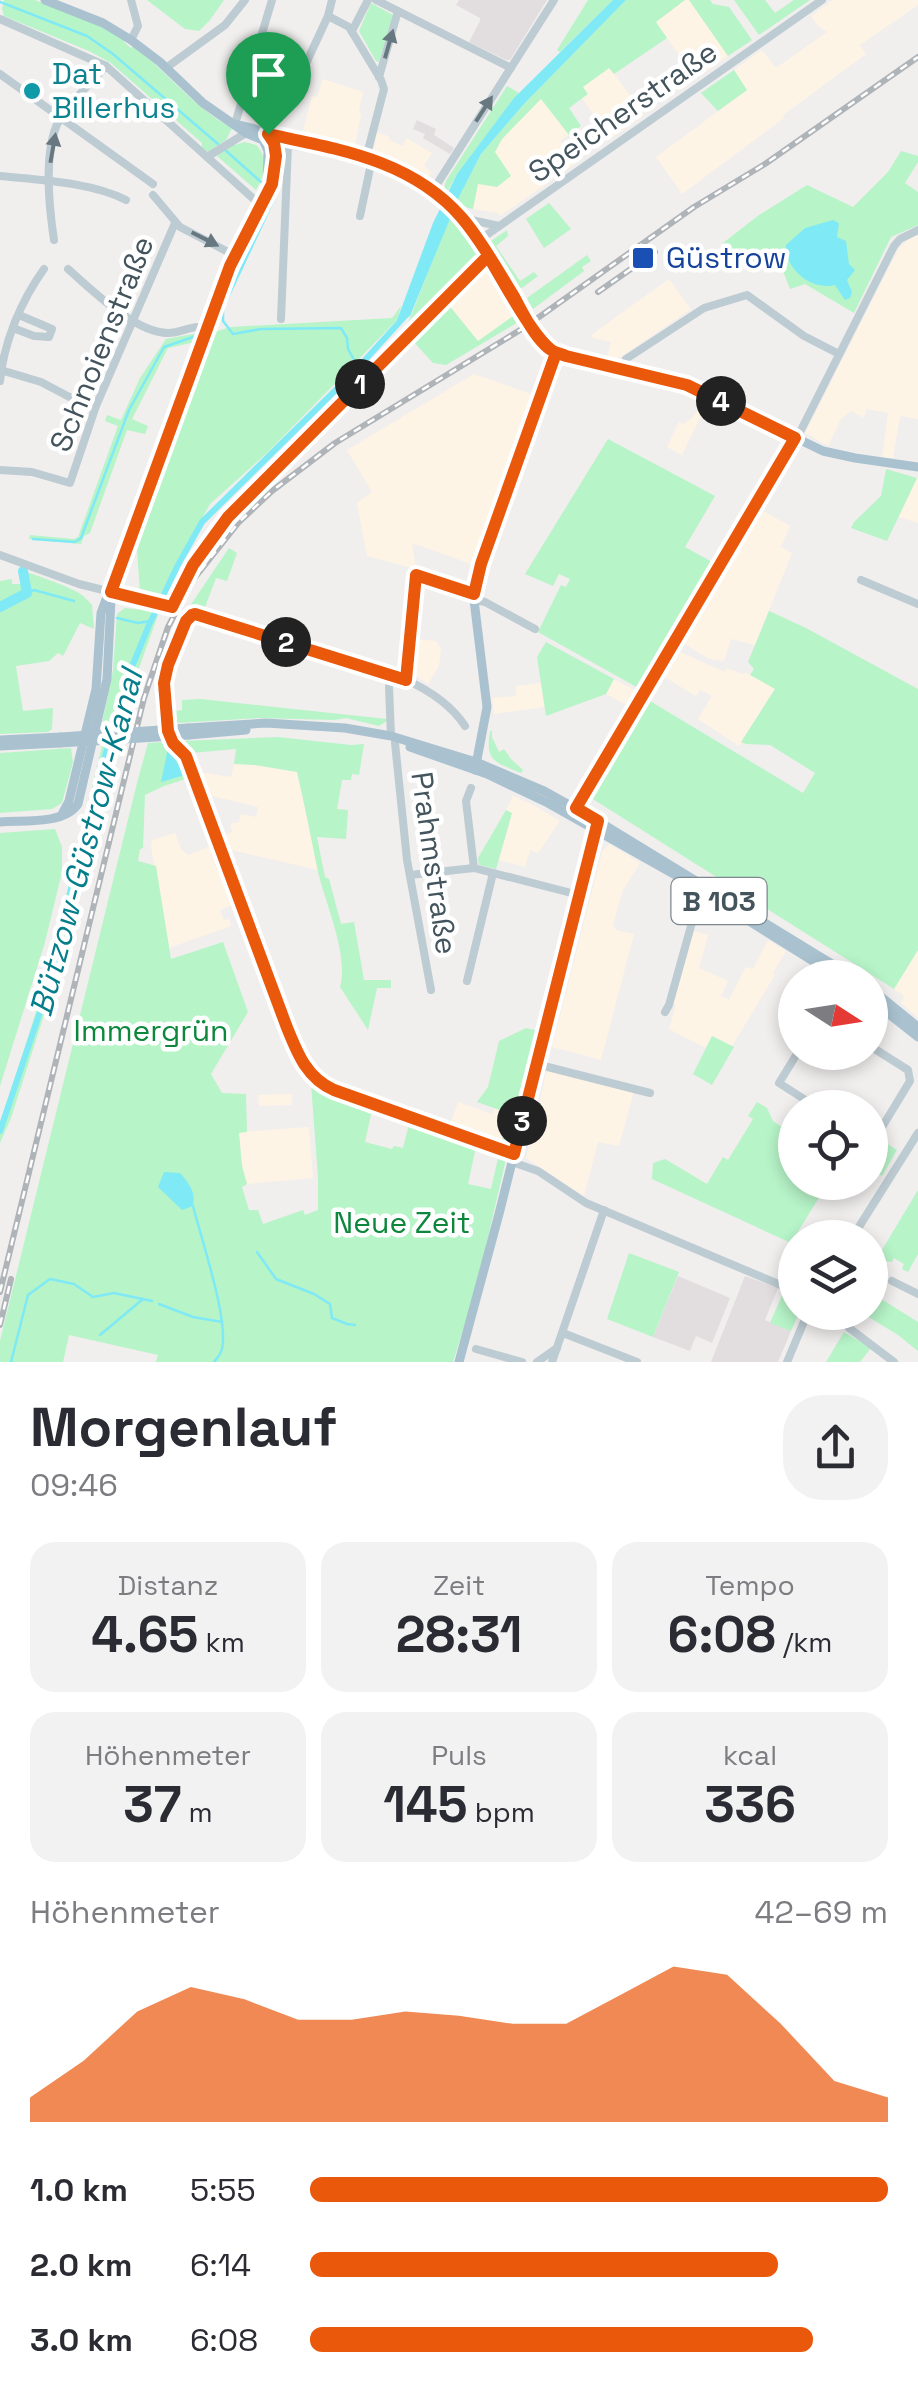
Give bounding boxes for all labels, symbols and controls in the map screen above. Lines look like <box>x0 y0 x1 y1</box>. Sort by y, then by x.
one-way arrow <box>381 28 397 59</box>
pin <box>226 32 311 135</box>
street label: Speicherstraße <box>521 32 725 191</box>
icon: arrive <box>241 47 296 102</box>
place label: Dat Billerhus <box>52 54 175 127</box>
marker: Dat Billerhus <box>21 80 43 102</box>
one-way arrow <box>475 96 493 123</box>
one-way arrow <box>46 132 61 163</box>
street label: Schnoienstraße <box>41 230 163 457</box>
one-way arrow <box>190 230 219 247</box>
place label: Güstrow <box>666 238 786 277</box>
marker: Güstrow <box>630 245 656 271</box>
pin: 1 <box>335 359 385 409</box>
text: 1 <box>354 366 366 402</box>
pin: 4 <box>696 376 746 426</box>
text: 4 <box>712 383 730 419</box>
pin: 2 <box>261 617 311 667</box>
text: 2 <box>278 624 294 660</box>
water label: Bützow-Güstrow-Kanal <box>20 662 152 1021</box>
street label: Prahmstraße <box>402 769 467 957</box>
road number: B 103 <box>672 878 766 924</box>
north arrow <box>778 960 888 1070</box>
map controls <box>778 960 888 1330</box>
park label: Immergrün <box>74 1011 228 1050</box>
button: locate <box>778 1090 888 1200</box>
pin: 3 <box>497 1096 547 1146</box>
text: 3 <box>513 1103 531 1139</box>
park label: Neue Zeit <box>333 1203 471 1242</box>
button: layers <box>778 1220 888 1330</box>
text: Morgenlauf <box>30 1392 337 1462</box>
button: share <box>783 1395 888 1500</box>
text: 09:46 <box>30 1465 118 1505</box>
text: Distanz <box>118 1567 218 1603</box>
text: Zeit <box>433 1567 485 1603</box>
text: Tempo <box>705 1567 795 1603</box>
text: 4.65 <box>91 1603 198 1667</box>
text: 28:31 <box>396 1603 522 1667</box>
text: 6:08 <box>668 1603 776 1667</box>
text: km <box>198 1624 245 1660</box>
text: /km <box>776 1624 832 1660</box>
text: Höhenmeter <box>85 1737 251 1773</box>
text: Puls <box>431 1737 487 1773</box>
text: kcal <box>723 1737 777 1773</box>
text: 37 <box>123 1773 181 1837</box>
text: 145 <box>383 1773 468 1837</box>
text: 336 <box>704 1773 796 1837</box>
text: m <box>181 1794 213 1830</box>
text: bpm <box>468 1794 535 1830</box>
text: Höhenmeter <box>30 1892 220 1932</box>
text: 42–69 m <box>755 1892 888 1932</box>
text: 1.0 km <box>30 2170 128 2210</box>
text: 5:55 <box>190 2170 256 2210</box>
text: 2.0 km <box>30 2245 132 2285</box>
text: 6:14 <box>190 2245 251 2285</box>
text: 3.0 km <box>30 2320 133 2360</box>
text: 6:08 <box>190 2320 258 2360</box>

